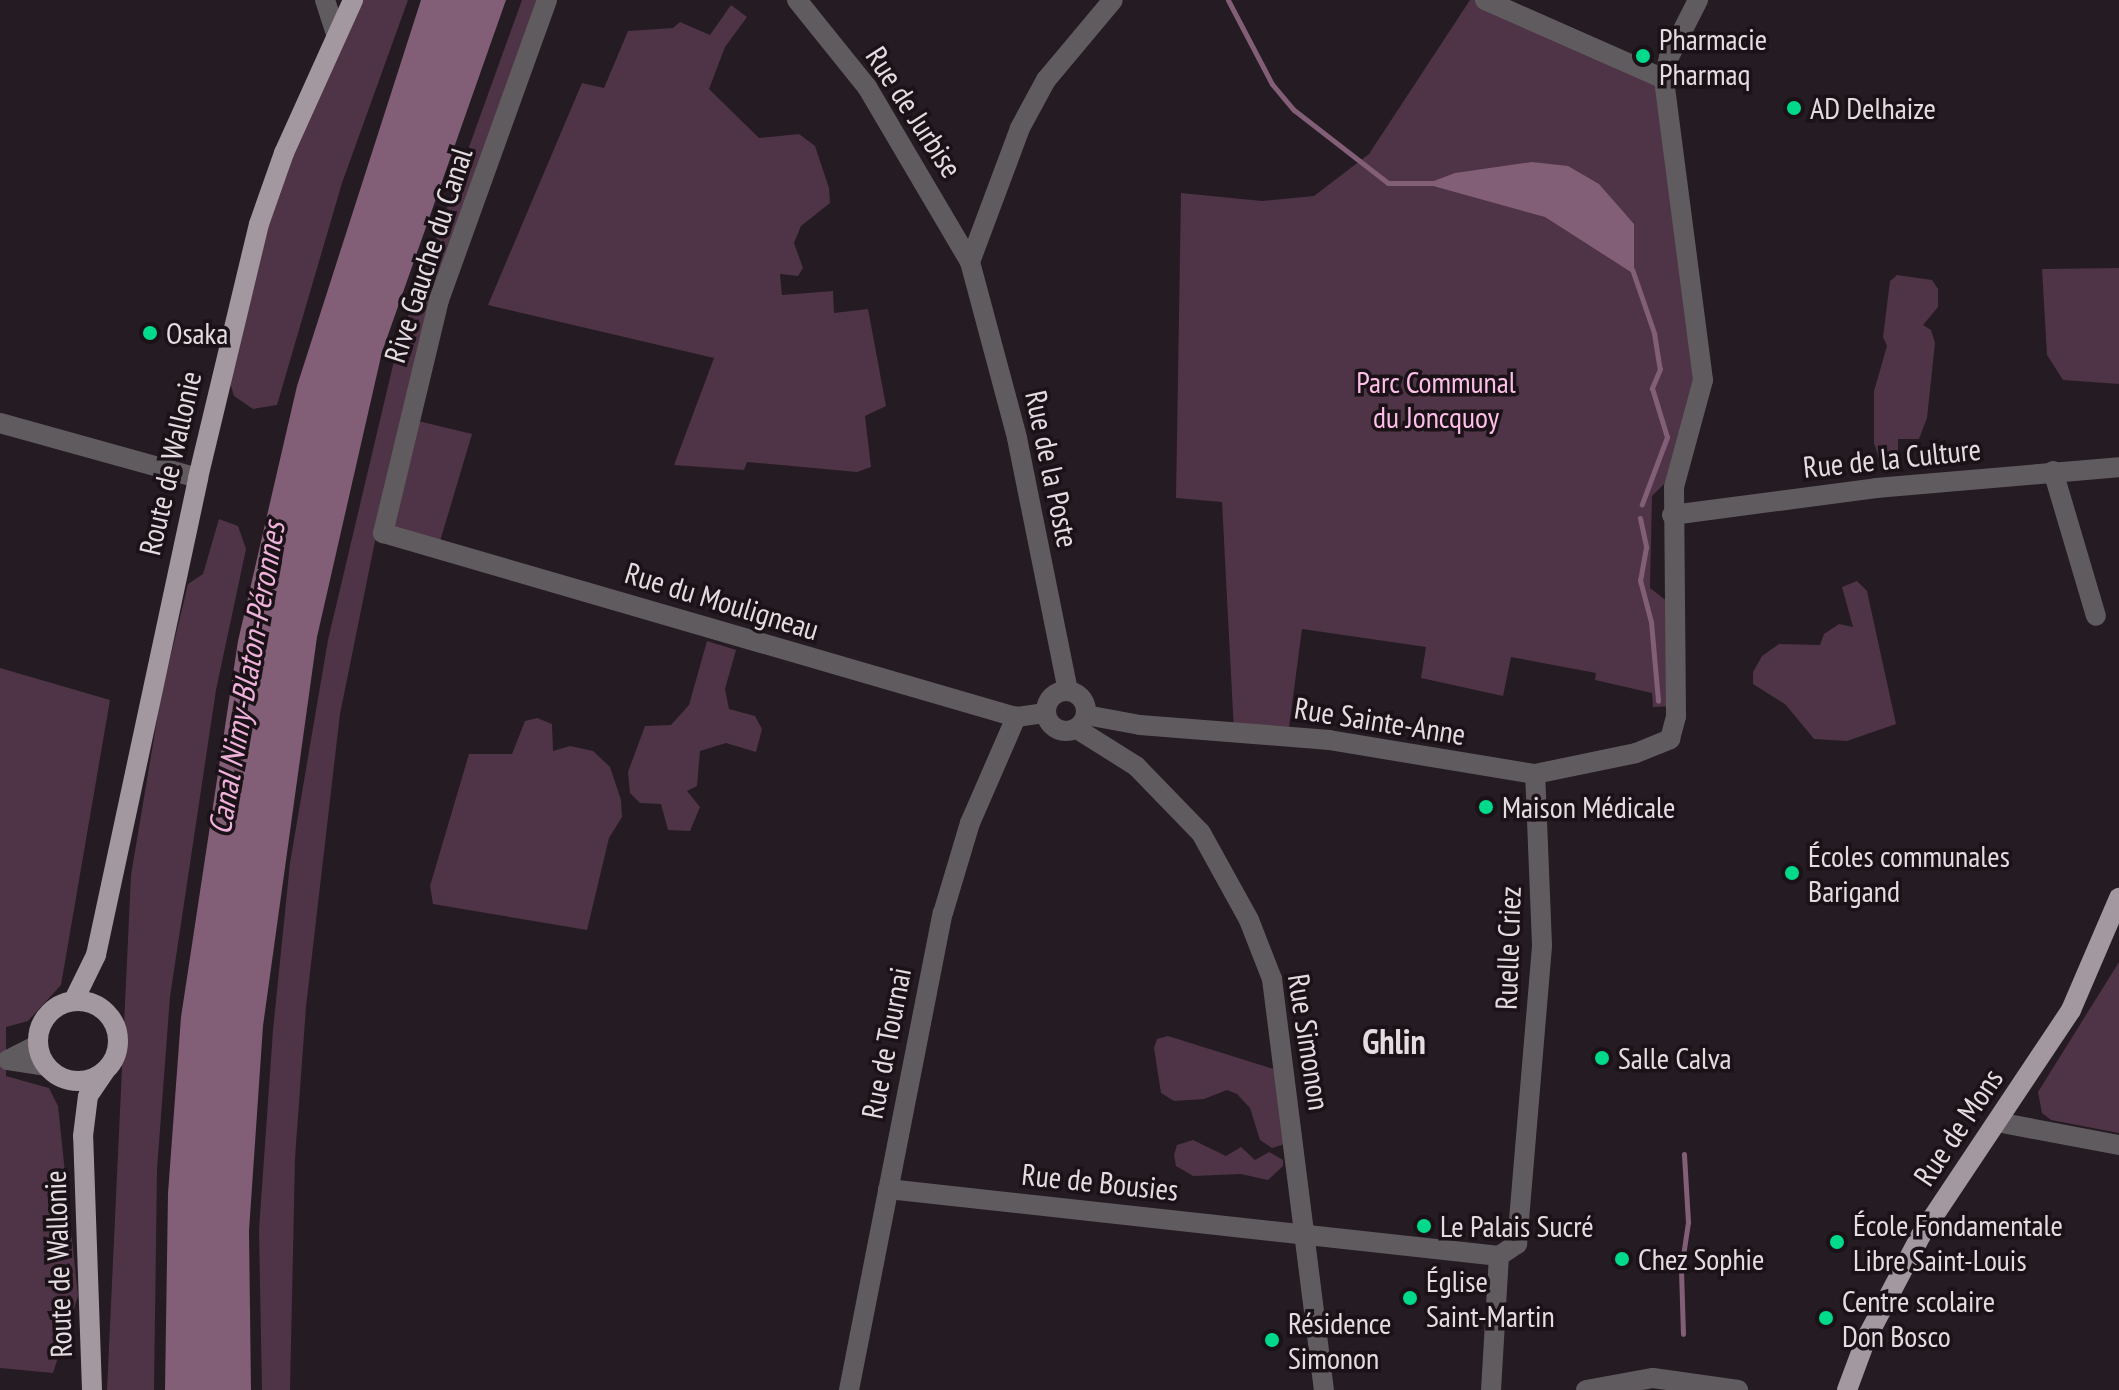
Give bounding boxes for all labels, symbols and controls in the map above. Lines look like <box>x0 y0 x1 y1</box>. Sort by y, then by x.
place label: Pharmacie Pharmaq <box>1659 21 1767 92</box>
street label: Rue de Jurbise <box>858 40 970 184</box>
marker: Pharmacie Pharmaq <box>1634 47 1652 65</box>
place label: AD Delhaize <box>1810 90 1936 126</box>
marker: AD Delhaize <box>1785 99 1803 117</box>
street label: Rive Gauche du Canal <box>376 143 480 367</box>
place label: Osaka <box>166 315 228 351</box>
marker: Osaka <box>141 324 159 342</box>
park label: Parc Communal du Joncquoy <box>1356 364 1516 434</box>
street label: Route de Wallonie <box>131 367 209 559</box>
street label: Rue de la Poste <box>1018 387 1086 551</box>
street label: Rue de la Culture <box>1801 431 1983 485</box>
water label: Canal Nimy-Blaton-Péronnes <box>200 519 292 837</box>
street label: Rue du Mouligneau <box>621 554 823 648</box>
street label: Rue Sainte-Anne <box>1292 690 1468 752</box>
place label: Maison Médicale <box>1502 789 1675 825</box>
marker: Maison Médicale <box>1477 798 1495 816</box>
place label: Écoles communales Barigand <box>1808 838 2010 908</box>
marker: Écoles communales Barigand <box>1783 864 1801 882</box>
street label: Ruelle Criez <box>1488 886 1528 1010</box>
street label: Rue de Tournai <box>854 964 918 1122</box>
street label: Rue Simonon <box>1280 971 1338 1113</box>
district label: Ghlin <box>1362 1022 1426 1062</box>
place label: Salle Calva <box>1618 1040 1732 1076</box>
marker: Salle Calva <box>1593 1049 1611 1067</box>
street label: Rue de Mons <box>1906 1062 2010 1192</box>
street label: Rue de Bousies <box>1020 1156 1180 1208</box>
street label: Route de Wallonie <box>37 1169 79 1359</box>
place label: École Fondamentale Libre Saint-Louis <box>1853 1207 2063 1278</box>
place label: Le Palais Sucré <box>1440 1208 1594 1244</box>
marker: Le Palais Sucré <box>1415 1217 1433 1235</box>
marker: École Fondamentale Libre Saint-Louis <box>1828 1233 1846 1251</box>
place label: Chez Sophie <box>1638 1241 1765 1277</box>
marker: Chez Sophie <box>1613 1250 1631 1268</box>
place label: Église Saint-Martin <box>1426 1263 1555 1334</box>
place label: Centre scolaire Don Bosco <box>1842 1283 1995 1354</box>
marker: Église Saint-Martin <box>1401 1289 1419 1307</box>
place label: Résidence Simonon <box>1288 1305 1391 1376</box>
marker: Centre scolaire Don Bosco <box>1817 1309 1835 1327</box>
marker: Résidence Simonon <box>1263 1331 1281 1349</box>

